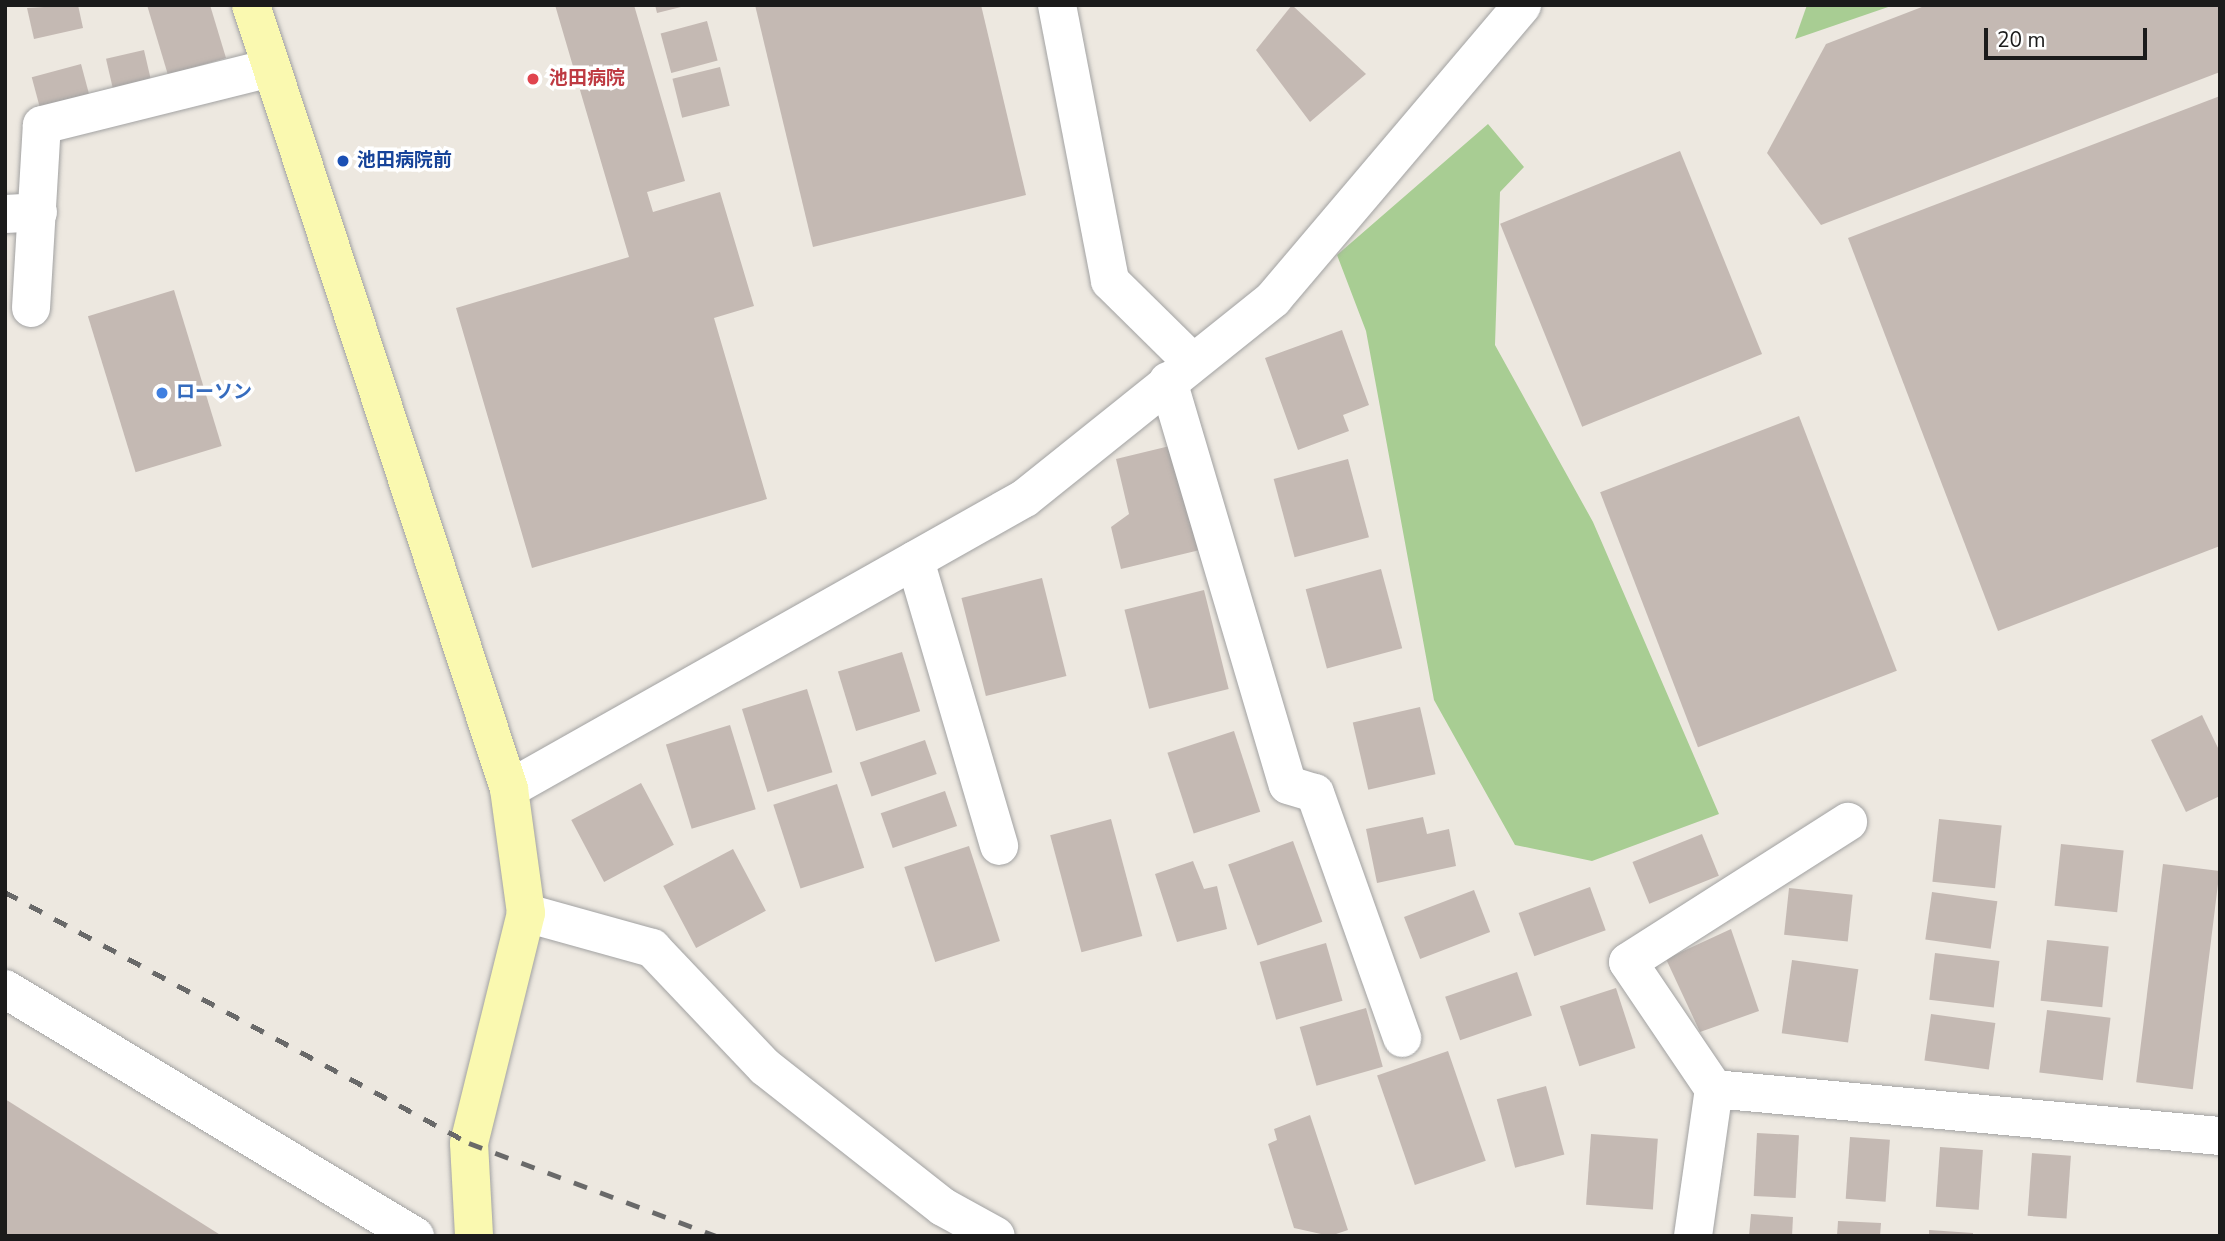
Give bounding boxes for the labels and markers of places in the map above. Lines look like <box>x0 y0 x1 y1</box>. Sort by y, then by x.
place label: 池田病院 <box>549 68 625 90</box>
marker: 池田病院 <box>523 69 543 89</box>
place label: 池田病院前 <box>357 150 452 172</box>
marker: 池田病院前 <box>335 153 351 169</box>
place label: ローソン <box>176 382 252 404</box>
marker: ローソン <box>154 385 170 401</box>

